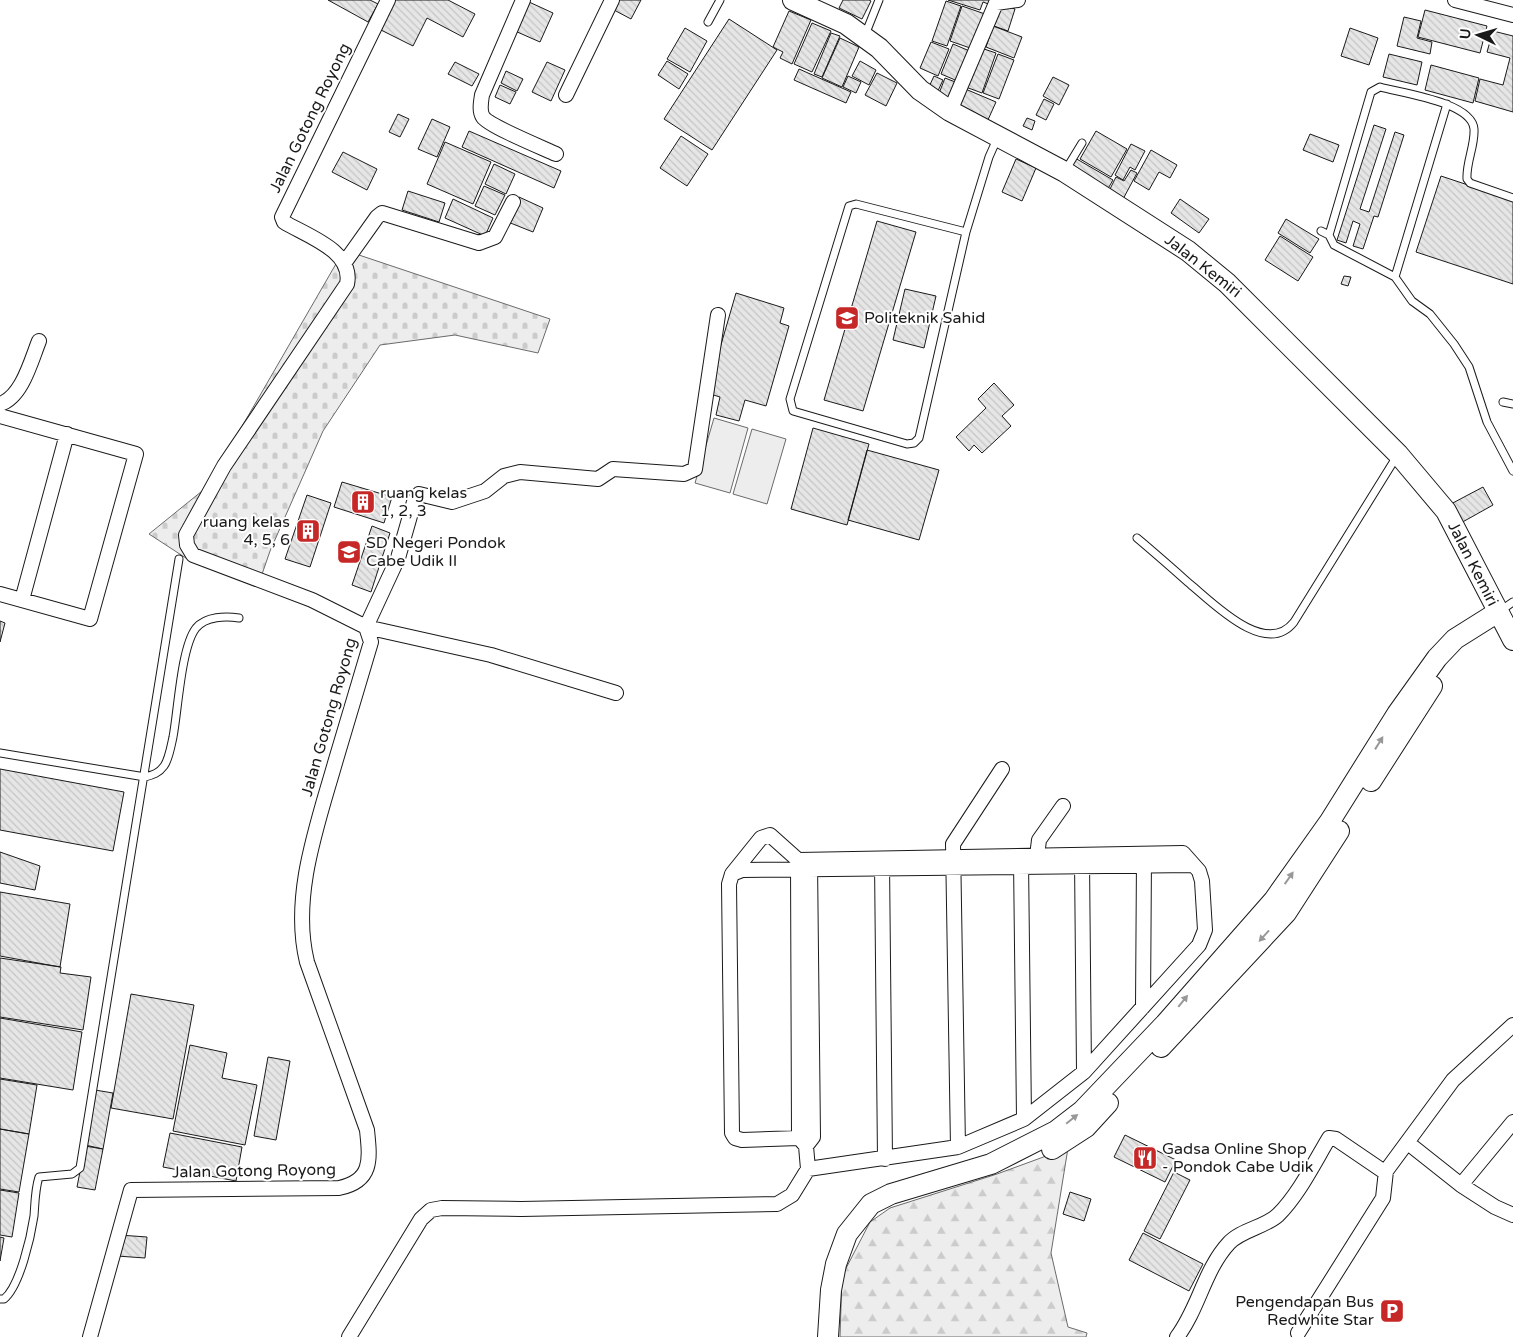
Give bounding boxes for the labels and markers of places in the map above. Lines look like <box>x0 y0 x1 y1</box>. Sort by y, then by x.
school or university icon: Politeknik Sahid <box>834 305 860 331</box>
place label: Politeknik Sahid <box>864 308 985 328</box>
place label: ruang kelas 1, 2, 3 <box>380 483 467 521</box>
building icon: ruang kelas 1, 2, 3 <box>350 489 376 515</box>
place label: ruang kelas 4, 5, 6 <box>203 512 290 550</box>
building icon: ruang kelas 4, 5, 6 <box>295 518 321 544</box>
place label: SD Negeri Pondok Cabe Udik II <box>366 533 506 571</box>
school or university icon: SD Negeri Pondok Cabe Udik II <box>336 539 362 565</box>
place label: Gadsa Online Shop - Pondok Cabe Udik <box>1162 1139 1314 1177</box>
restaurant icon: Gadsa Online Shop - Pondok Cabe Udik <box>1132 1145 1158 1171</box>
place label: Pengendapan Bus Redwhite Star <box>1235 1292 1375 1330</box>
parking icon: Pengendapan Bus Redwhite Star <box>1379 1298 1405 1324</box>

